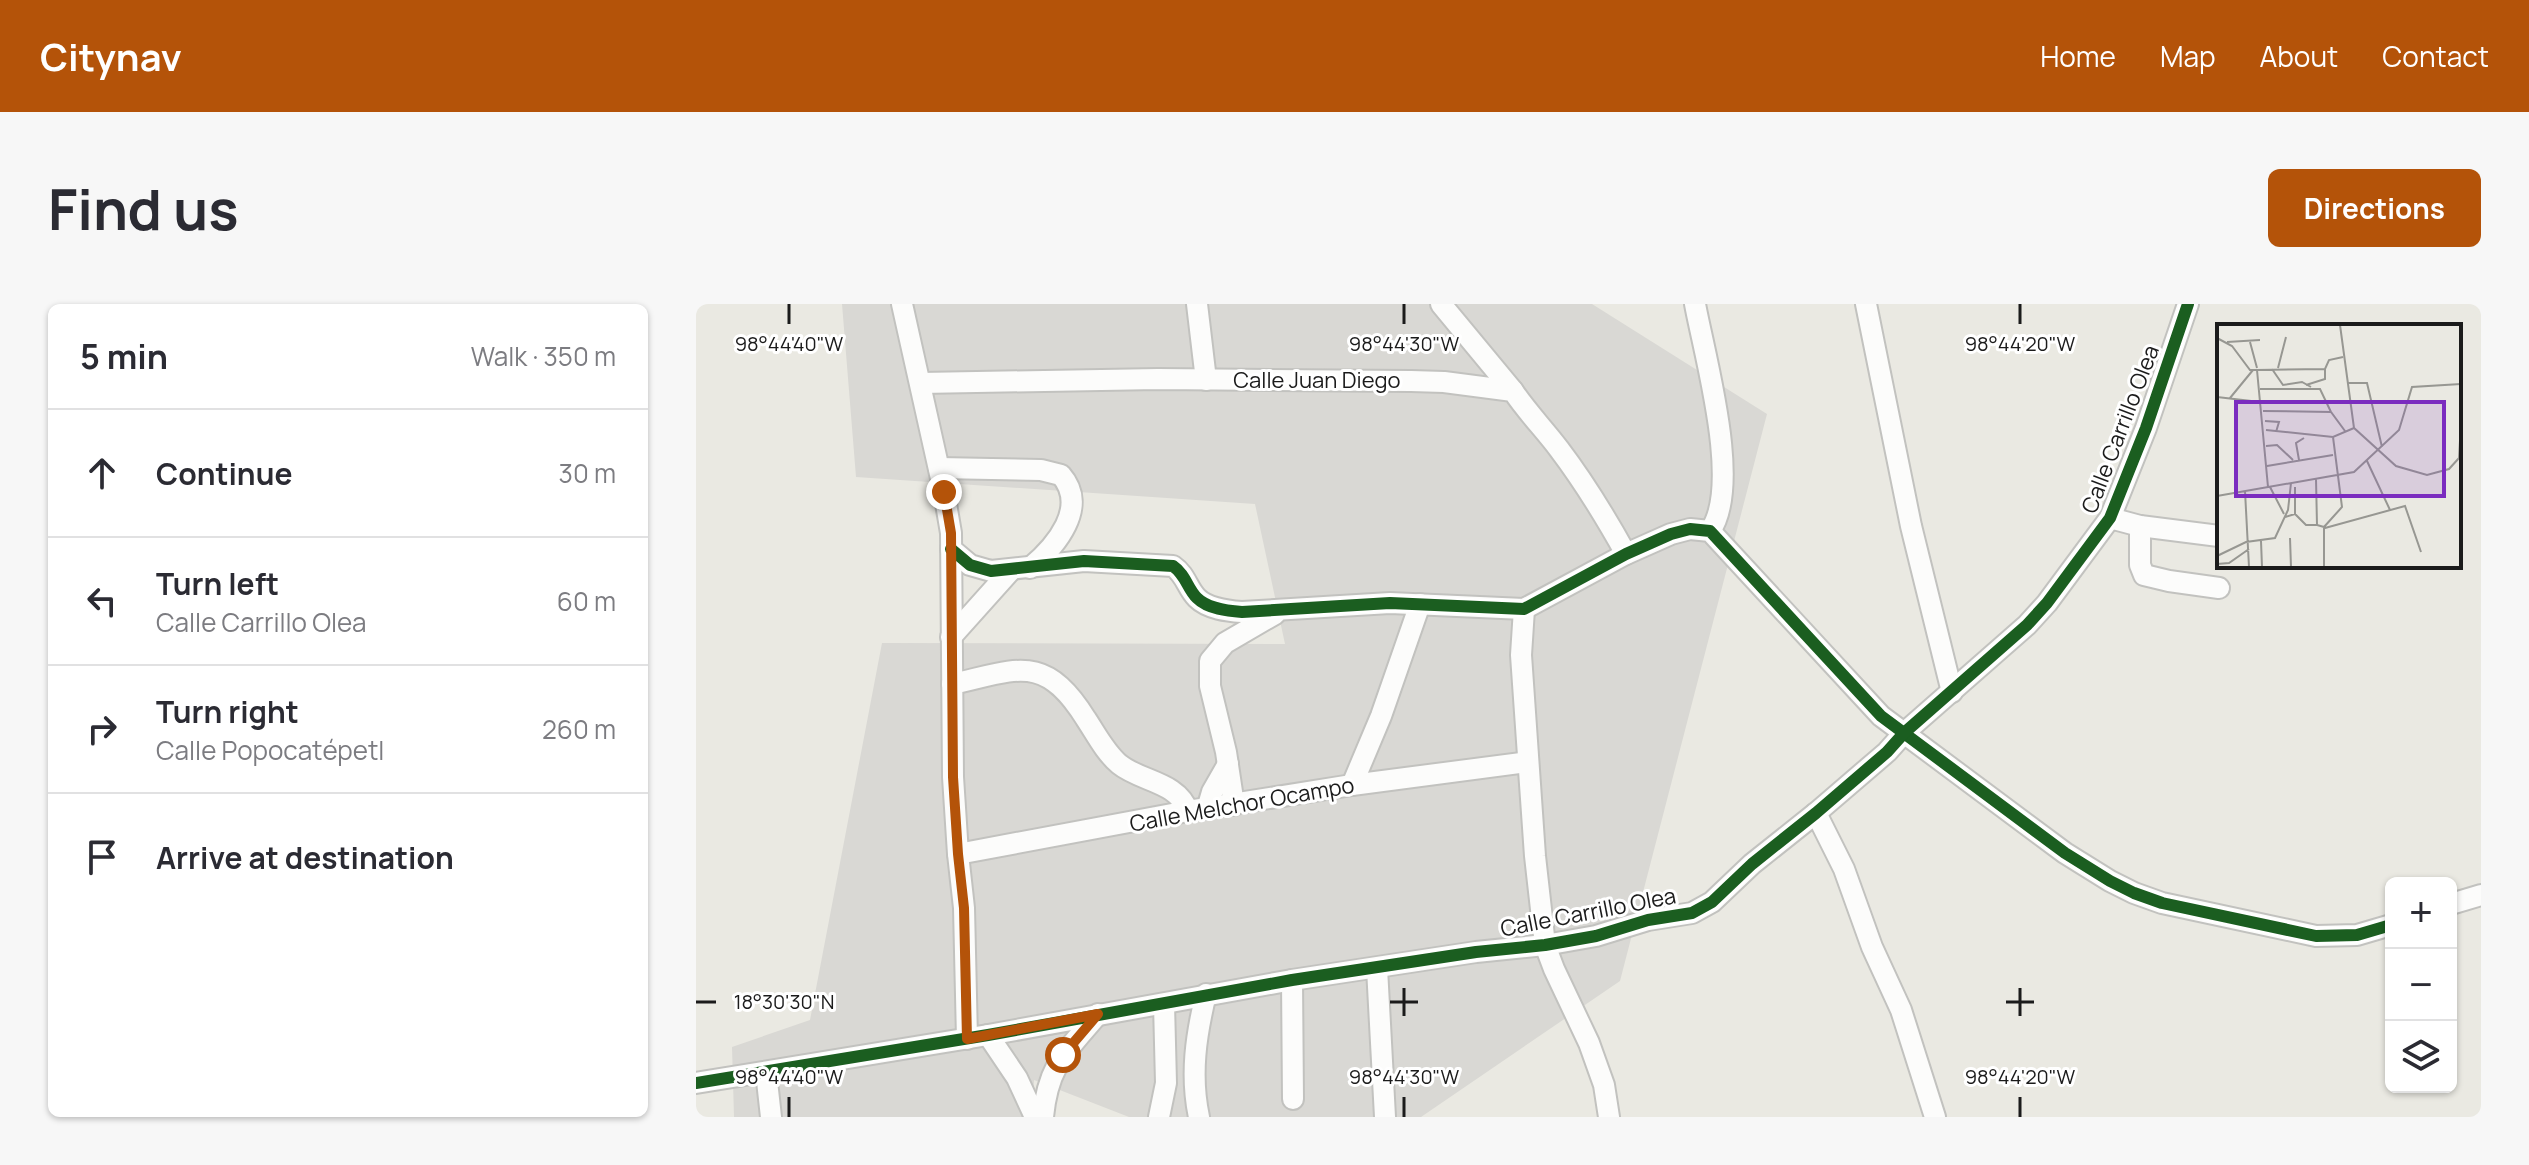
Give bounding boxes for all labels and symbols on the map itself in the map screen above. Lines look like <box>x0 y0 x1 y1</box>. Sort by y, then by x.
inset map <box>2217 324 2461 568</box>
text: 98°44'40"W <box>735 330 844 357</box>
text: 98°44'30"W <box>1349 330 1459 357</box>
text: 98°44'20"W <box>1965 330 2076 357</box>
street label: Calle Carrillo Olea <box>2074 341 2166 517</box>
street label: Calle Juan Diego <box>1233 365 1401 395</box>
route end <box>926 474 962 510</box>
street label: Calle Melchor Ocampo <box>1127 769 1357 839</box>
street label: Calle Carrillo Olea <box>1498 880 1678 944</box>
text: 18°30'30"N <box>734 988 834 1015</box>
route start <box>1045 1037 1081 1073</box>
text: 98°44'40"W <box>735 1063 844 1090</box>
text: 98°44'30"W <box>1349 1063 1459 1090</box>
text: 98°44'20"W <box>1965 1063 2076 1090</box>

